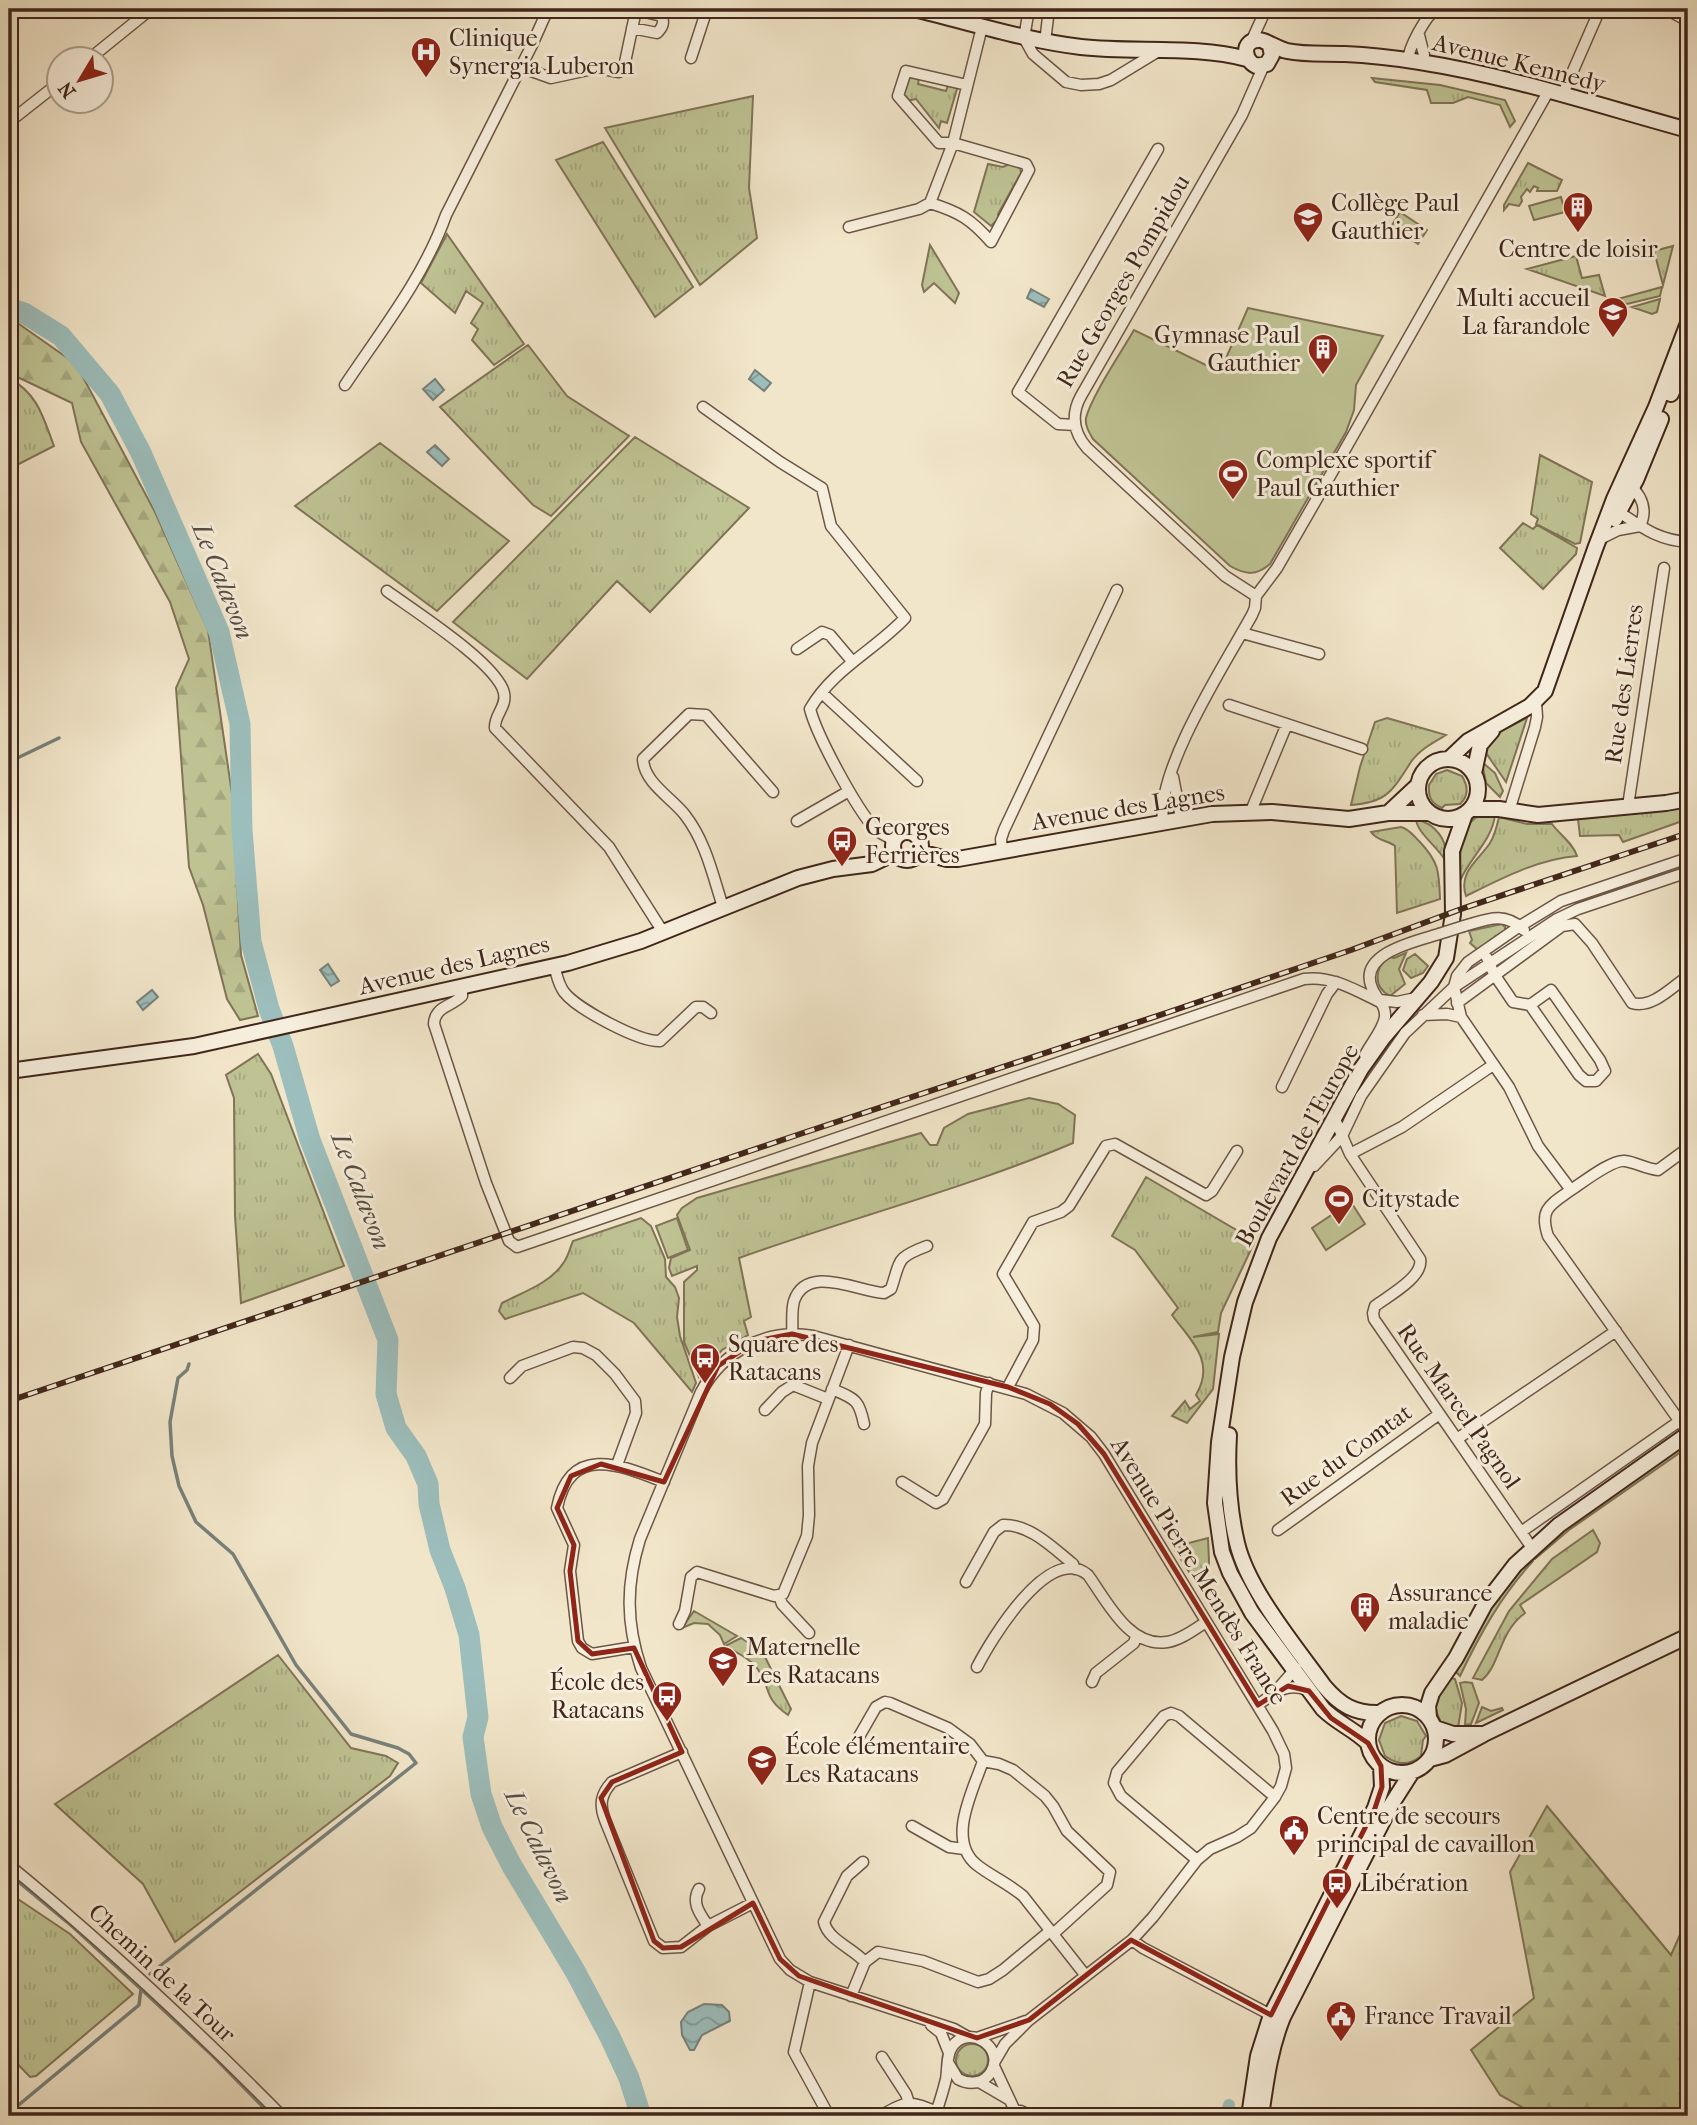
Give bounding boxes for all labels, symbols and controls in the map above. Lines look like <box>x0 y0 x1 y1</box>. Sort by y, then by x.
place label: Clinique Synergia Luberon <box>449 24 634 80</box>
street label: Avenue Kennedy <box>1429 28 1609 98</box>
hospital icon: Clinique Synergia Luberon <box>409 35 443 79</box>
north arrow <box>46 46 116 116</box>
text: N <box>54 77 80 102</box>
street label: Rue Georges Pompidou <box>1050 169 1196 393</box>
place label: Collège Paul Gauthier <box>1331 189 1460 245</box>
building icon: Centre de loisir <box>1561 190 1595 234</box>
school or university icon: Collège Paul Gauthier <box>1291 200 1325 244</box>
place label: Centre de loisir <box>1498 235 1658 263</box>
place label: Multi accueil La farandole <box>1456 284 1590 340</box>
school or university icon: Multi accueil La farandole <box>1596 295 1630 339</box>
place label: Gymnase Paul Gauthier <box>1154 321 1301 377</box>
building icon: Gymnase Paul Gauthier <box>1306 332 1340 376</box>
place label: Complexe sportif Paul Gauthier <box>1256 446 1437 502</box>
sports icon: Complexe sportif Paul Gauthier <box>1216 457 1250 501</box>
water label: Le Calavon <box>185 516 260 644</box>
street label: Rue des Lierres <box>1599 602 1649 766</box>
street label: Avenue des Lagnes <box>1029 778 1226 836</box>
place label: Georges Ferrières <box>865 813 960 869</box>
bus stop icon: Georges Ferrières <box>825 824 859 868</box>
street label: Avenue des Lagnes <box>355 929 552 1001</box>
street label: Boulevard de l'Europe <box>1230 1039 1364 1251</box>
water label: Le Calavon <box>324 1126 398 1254</box>
sports icon: Citystade <box>1322 1182 1356 1226</box>
place label: Citystade <box>1362 1185 1460 1213</box>
street label: Rue Marcel Pagnol <box>1391 1318 1527 1494</box>
place label: Square des Ratacans <box>728 1330 839 1386</box>
bus stop icon: Square des Ratacans <box>688 1341 722 1385</box>
street label: Rue du Comtat <box>1275 1398 1417 1512</box>
street label: Avenue Pierre Mendès France <box>1104 1431 1293 1710</box>
place label: Assurance maladie <box>1387 1579 1493 1635</box>
building icon: Assurance maladie <box>1348 1590 1382 1634</box>
place label: Maternelle Les Ratacans <box>746 1633 880 1689</box>
school or university icon: Maternelle Les Ratacans <box>706 1644 740 1688</box>
place label: École des Ratacans <box>550 1667 644 1724</box>
bus stop icon: École des Ratacans <box>650 1679 684 1723</box>
place label: École élémentaire Les Ratacans <box>785 1731 970 1788</box>
school or university icon: École élémentaire Les Ratacans <box>745 1743 779 1787</box>
water label: Le Calavon <box>497 1782 580 1908</box>
place label: Centre de secours principal de cavaillon <box>1316 1802 1535 1858</box>
public building icon: Centre de secours principal de cavaillon <box>1277 1813 1311 1857</box>
bus stop icon: Libération <box>1320 1866 1354 1910</box>
place label: Libération <box>1360 1869 1469 1897</box>
street label: Chemin de la Tour <box>83 1898 242 2049</box>
public building icon: France Travail <box>1324 1999 1358 2043</box>
place label: France Travail <box>1364 2002 1512 2030</box>

